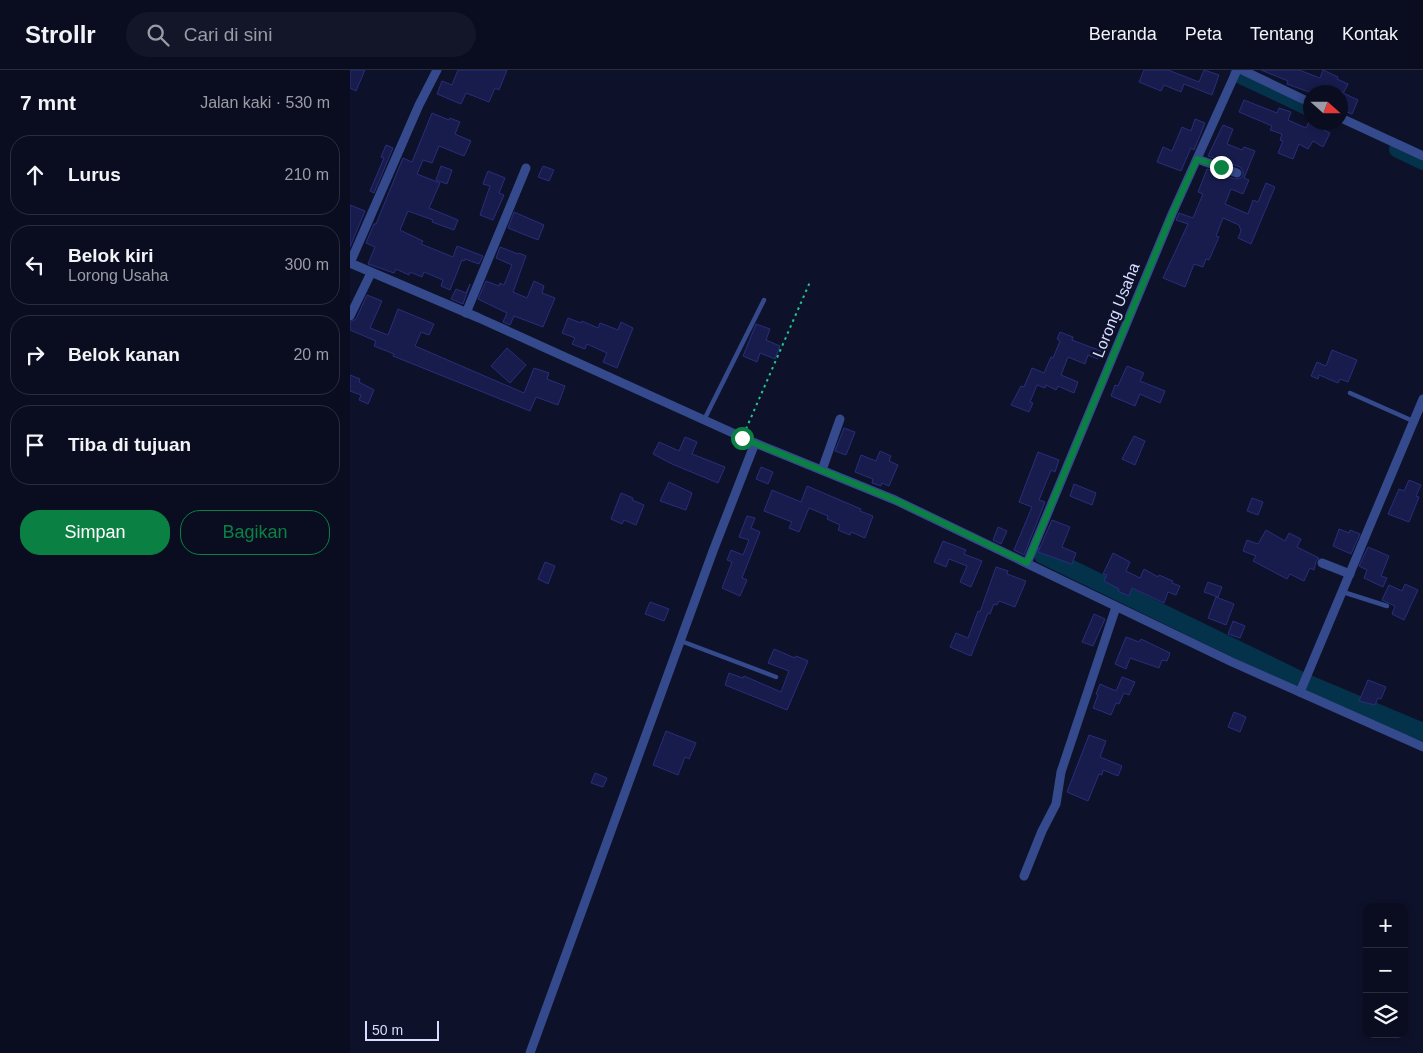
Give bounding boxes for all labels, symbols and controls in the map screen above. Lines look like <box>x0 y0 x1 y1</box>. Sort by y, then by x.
search box <box>126 12 476 57</box>
text: Strollr <box>25 21 96 48</box>
icon: search <box>144 21 172 49</box>
text: Cari di sini <box>184 24 272 45</box>
text: Beranda <box>1089 24 1157 44</box>
text: Peta <box>1185 24 1222 44</box>
text: Tentang <box>1250 24 1314 44</box>
text: Kontak <box>1342 24 1398 44</box>
north arrow <box>1303 85 1348 130</box>
text: 7 mnt <box>20 91 76 114</box>
text: Jalan kaki · 530 m <box>200 94 330 111</box>
route end <box>1210 156 1233 179</box>
icon: ahead <box>21 161 49 189</box>
text: Lurus <box>68 164 121 185</box>
text: 210 m <box>285 166 329 183</box>
text: Belok kiri <box>68 245 154 266</box>
icon: left <box>21 251 49 279</box>
text: 300 m <box>285 256 329 273</box>
street label: Lorong Usaha <box>1089 260 1143 360</box>
text: Lorong Usaha <box>68 267 169 284</box>
icon: right <box>21 341 49 369</box>
text: Belok kanan <box>68 344 180 365</box>
text: 20 m <box>293 346 329 363</box>
route start <box>731 427 754 450</box>
icon: arrive <box>21 431 49 459</box>
text: Tiba di tujuan <box>68 434 191 455</box>
button: Simpan <box>20 510 170 555</box>
button: Bagikan <box>180 510 330 555</box>
map controls <box>1363 903 1408 1038</box>
button: + <box>1363 903 1408 948</box>
button: − <box>1363 948 1408 993</box>
button: layers <box>1363 993 1408 1038</box>
scale bar <box>365 1018 439 1041</box>
text: 50 m <box>372 1022 403 1038</box>

